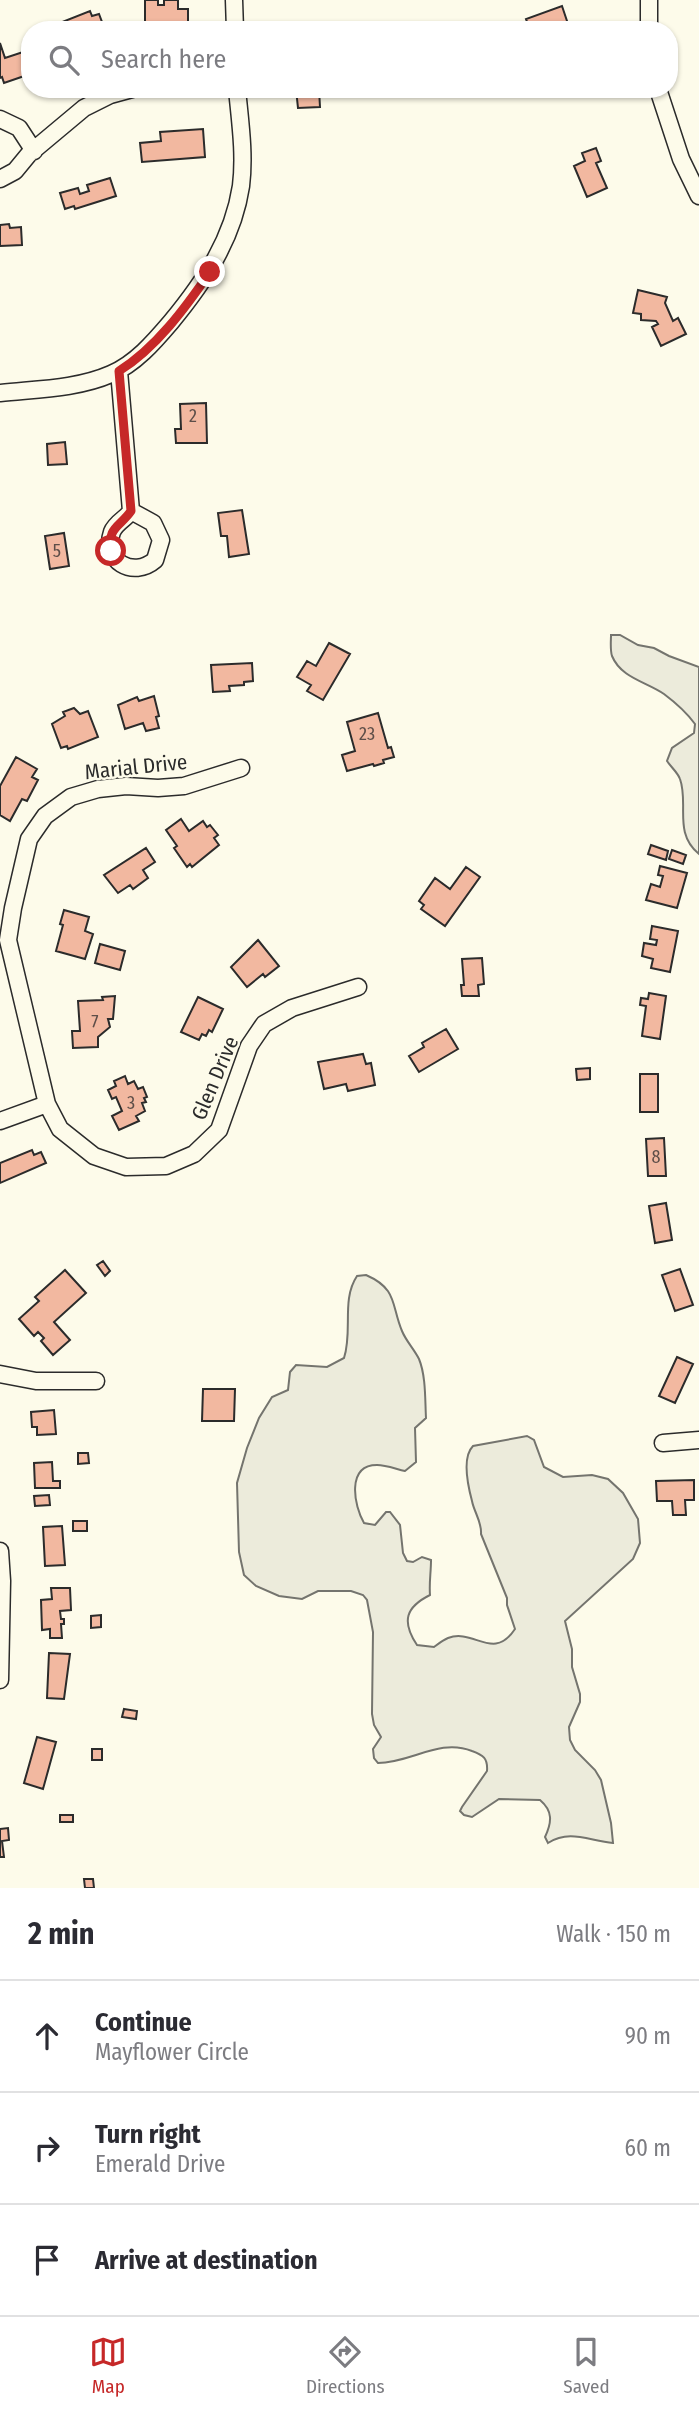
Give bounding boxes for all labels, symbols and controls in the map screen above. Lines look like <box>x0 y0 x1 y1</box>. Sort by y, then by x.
search box <box>21 21 678 98</box>
icon: search <box>45 41 83 79</box>
text: Search here <box>101 44 226 75</box>
route end <box>194 256 225 287</box>
house number: 2 <box>189 405 197 427</box>
route start <box>95 535 126 566</box>
house number: 5 <box>53 540 61 562</box>
house number: 23 <box>359 723 375 745</box>
street label: Marial Drive <box>83 749 189 785</box>
house number: 7 <box>91 1011 99 1033</box>
street label: Glen Drive <box>186 1032 244 1124</box>
house number: 3 <box>127 1092 135 1114</box>
house number: 8 <box>652 1146 661 1168</box>
text: 2 min <box>28 1916 95 1952</box>
text: Walk · 150 m <box>556 1920 671 1948</box>
text: Continue <box>95 2007 192 2038</box>
icon: ahead <box>28 2017 66 2055</box>
text: 90 m <box>625 2022 671 2050</box>
text: Mayflower Circle <box>95 2038 249 2066</box>
text: Turn right <box>95 2119 201 2150</box>
icon: right <box>28 2129 66 2167</box>
text: 60 m <box>625 2134 671 2162</box>
text: Emerald Drive <box>95 2150 225 2178</box>
icon: arrive <box>28 2241 66 2279</box>
text: Arrive at destination <box>95 2245 318 2276</box>
tab: Map <box>89 2333 127 2398</box>
tab: Directions <box>306 2333 385 2398</box>
tab: Saved <box>563 2333 610 2398</box>

